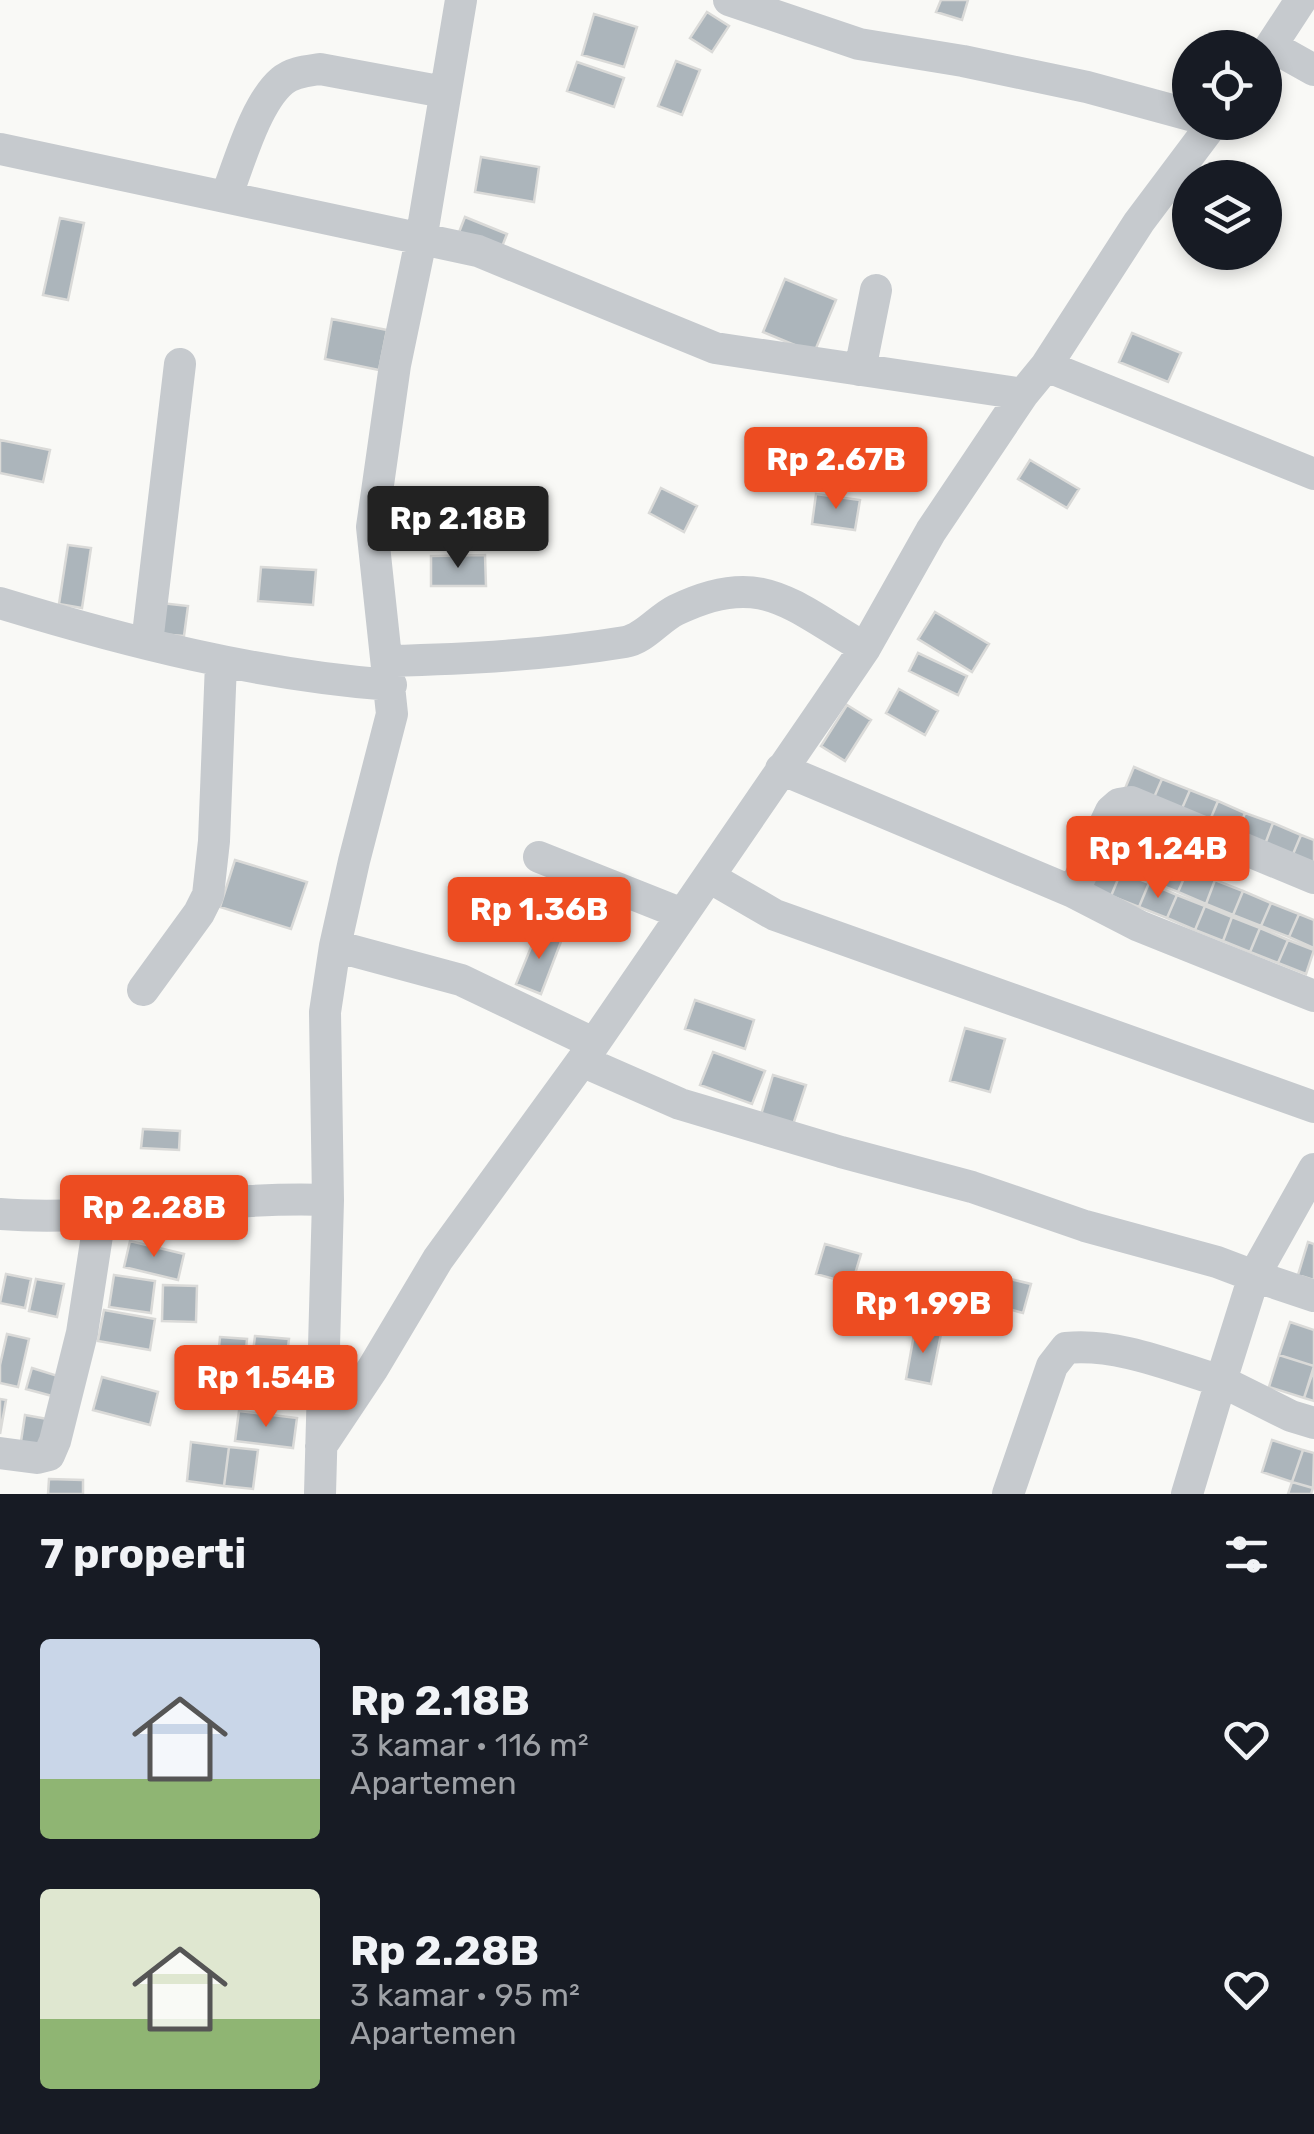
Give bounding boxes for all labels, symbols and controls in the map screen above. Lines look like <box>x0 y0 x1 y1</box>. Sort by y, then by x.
map controls <box>1172 30 1282 270</box>
button: locate <box>1172 30 1282 140</box>
button: layers <box>1172 160 1282 270</box>
pin: Rp 2.67B <box>733 427 939 512</box>
text: Rp 2.67B <box>766 440 906 478</box>
pin: Rp 2.18B <box>355 486 561 571</box>
text: Rp 2.18B <box>389 499 527 537</box>
pin: Rp 1.24B <box>1055 816 1261 901</box>
text: Rp 1.24B <box>1088 829 1228 867</box>
pin: Rp 1.36B <box>436 877 642 962</box>
text: Rp 1.36B <box>470 890 608 928</box>
pin: Rp 2.28B <box>51 1175 257 1260</box>
text: Rp 2.28B <box>82 1188 226 1226</box>
pin: Rp 1.99B <box>820 1271 1026 1356</box>
text: Rp 1.99B <box>855 1284 991 1322</box>
pin: Rp 1.54B <box>163 1345 369 1430</box>
text: Rp 1.54B <box>196 1358 336 1396</box>
icon: filters <box>1219 1527 1274 1582</box>
text: 7 properti <box>40 1529 246 1579</box>
text: Rp 2.18B <box>350 1676 530 1726</box>
icon: home <box>120 1679 240 1799</box>
icon: heart <box>1219 1712 1274 1767</box>
text: 3 kamar · 116 m² <box>350 1726 589 1764</box>
text: Apartemen <box>350 1764 517 1802</box>
text: Rp 2.28B <box>350 1926 539 1976</box>
icon: home <box>120 1929 240 2049</box>
icon: heart <box>1219 1962 1274 2017</box>
text: 3 kamar · 95 m² <box>350 1976 580 2014</box>
text: Apartemen <box>350 2014 517 2052</box>

